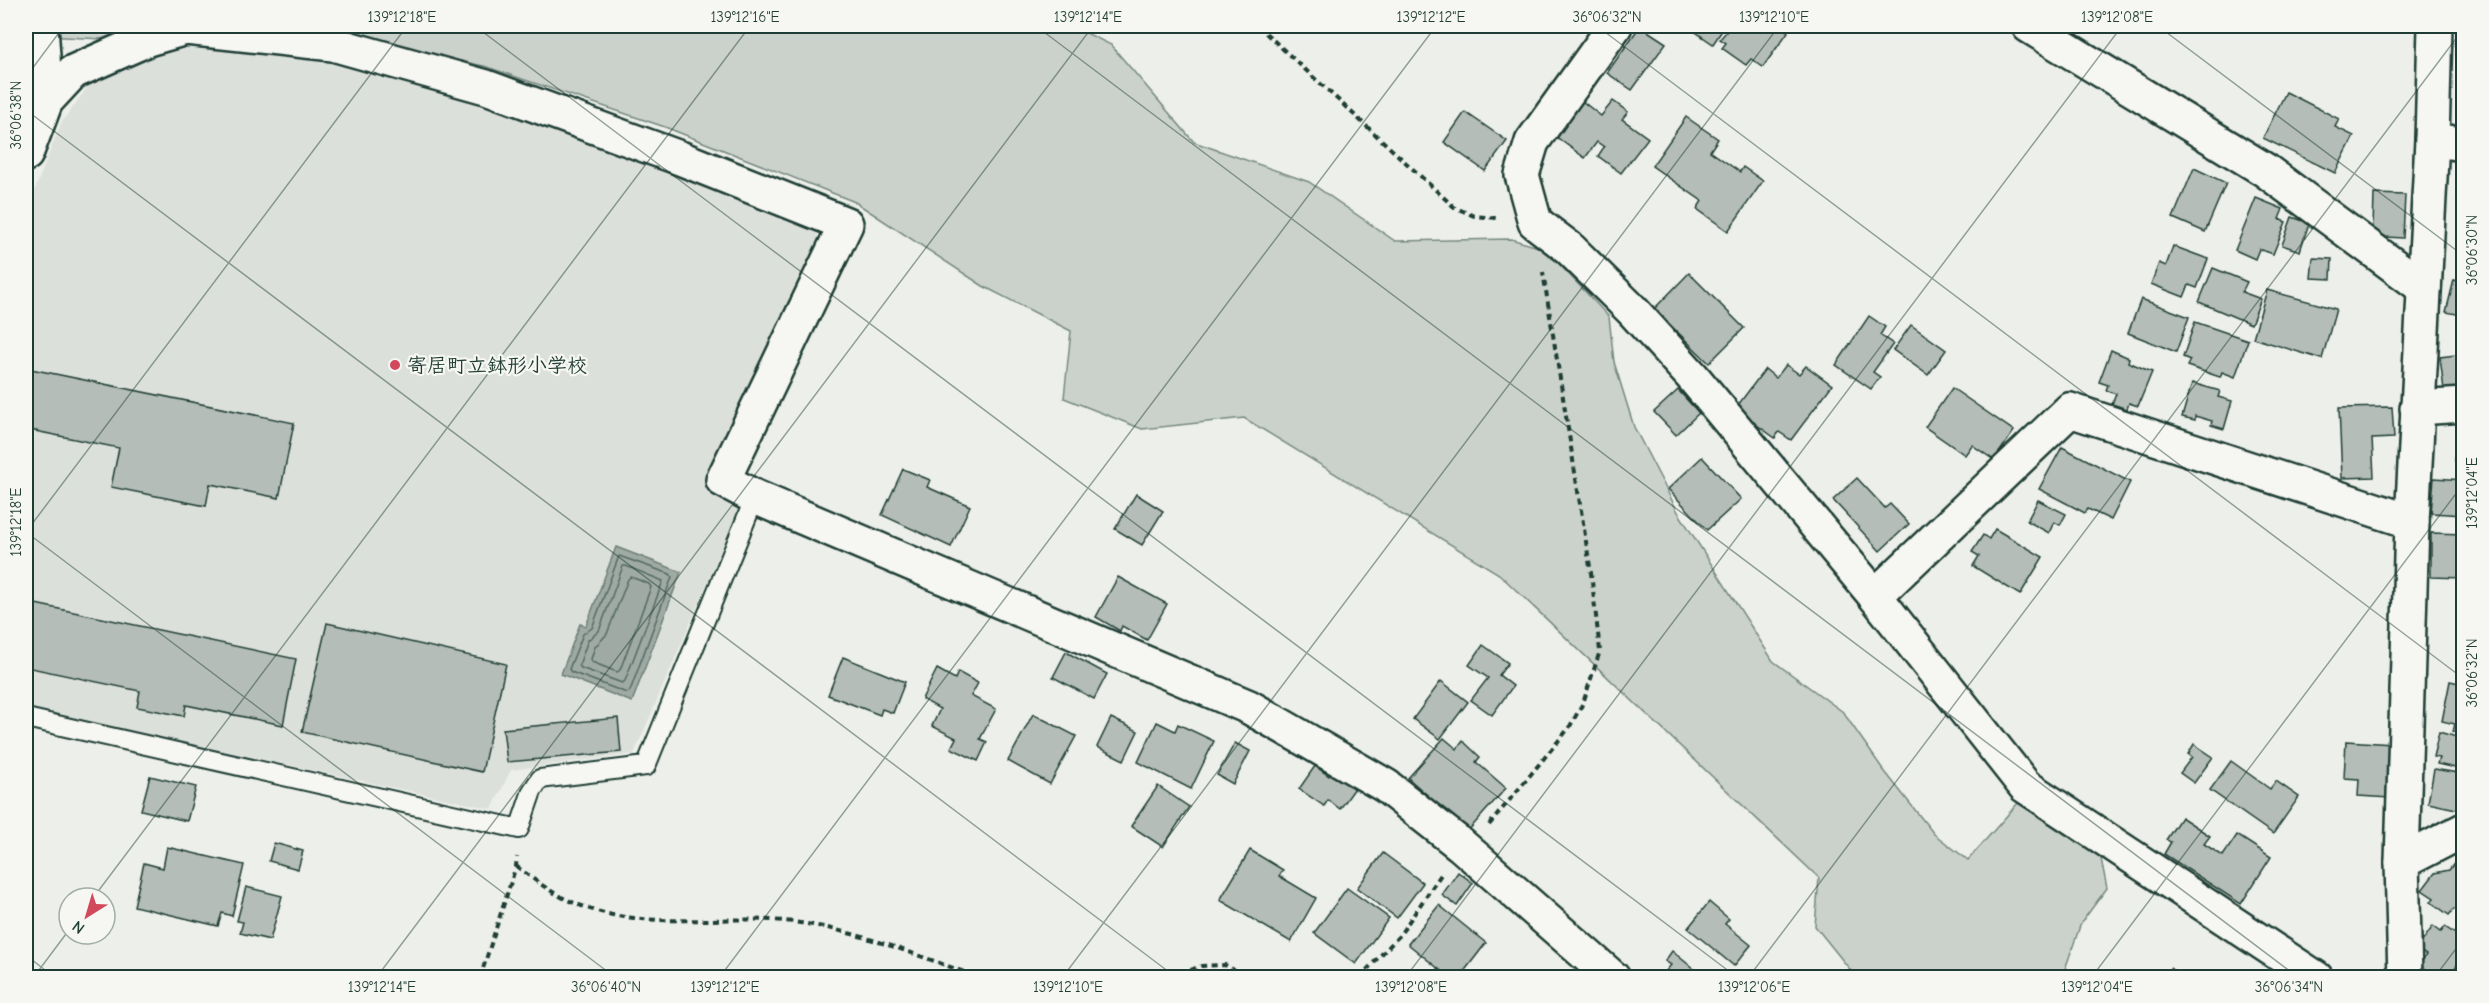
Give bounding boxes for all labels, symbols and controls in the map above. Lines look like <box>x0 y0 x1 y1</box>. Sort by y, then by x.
text: 139°12'18"E <box>368 8 436 26</box>
text: 139°12'16"E <box>710 8 780 26</box>
text: 139°12'14"E <box>1054 8 1122 26</box>
text: 139°12'12"E <box>1397 8 1465 26</box>
text: 36°06'32"N <box>1572 8 1642 26</box>
text: 139°12'10"E <box>1739 8 1809 26</box>
text: 139°12'08"E <box>2081 8 2153 26</box>
text: 36°06'38"N <box>7 81 25 149</box>
text: 36°06'30"N <box>2463 215 2481 285</box>
place label: 寄居町立鉢形小学校 <box>407 354 587 377</box>
marker: 寄居町立鉢形小学校 <box>388 358 402 372</box>
text: 139°12'04"E <box>2463 457 2481 529</box>
text: 139°12'18"E <box>7 488 25 556</box>
text: 36°06'32"N <box>2463 638 2481 708</box>
north arrow <box>57 886 117 946</box>
text: N <box>69 917 88 938</box>
text: 139°12'14"E <box>348 978 416 996</box>
text: 36°06'40"N <box>571 978 641 996</box>
text: 139°12'12"E <box>691 978 759 996</box>
text: 139°12'10"E <box>1033 978 1103 996</box>
text: 139°12'08"E <box>1375 978 1447 996</box>
text: 139°12'06"E <box>1718 978 1790 996</box>
text: 139°12'04"E <box>2061 978 2133 996</box>
text: 36°06'34"N <box>2255 978 2323 996</box>

